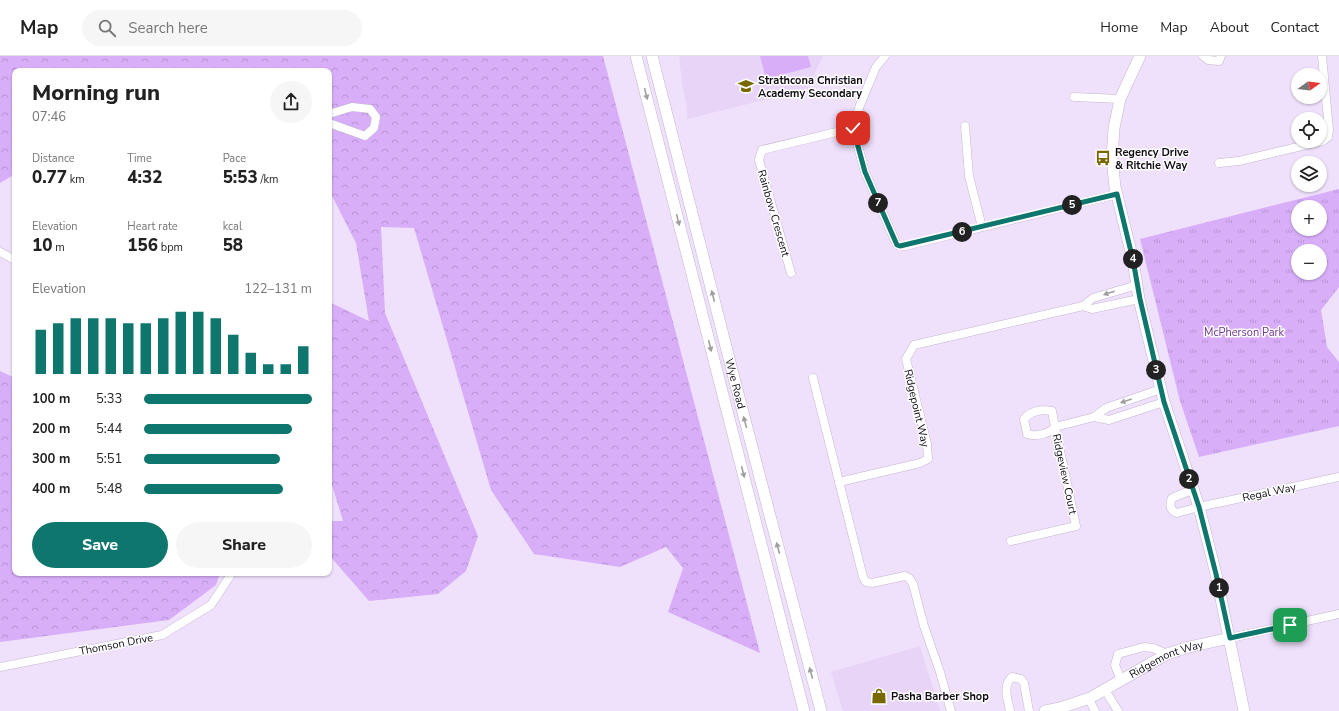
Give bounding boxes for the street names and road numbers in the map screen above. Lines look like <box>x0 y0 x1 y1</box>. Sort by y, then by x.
street label: Rainbow Crescent <box>754 168 793 259</box>
street label: Wye Road <box>721 357 749 411</box>
street label: Ridgepoint Way <box>900 368 933 449</box>
street label: Ridgeview Court <box>1049 432 1080 516</box>
street label: Regal Way <box>1241 479 1298 505</box>
street label: Thomson Drive <box>78 630 154 659</box>
street label: Ridgemont Way <box>1127 637 1205 682</box>

